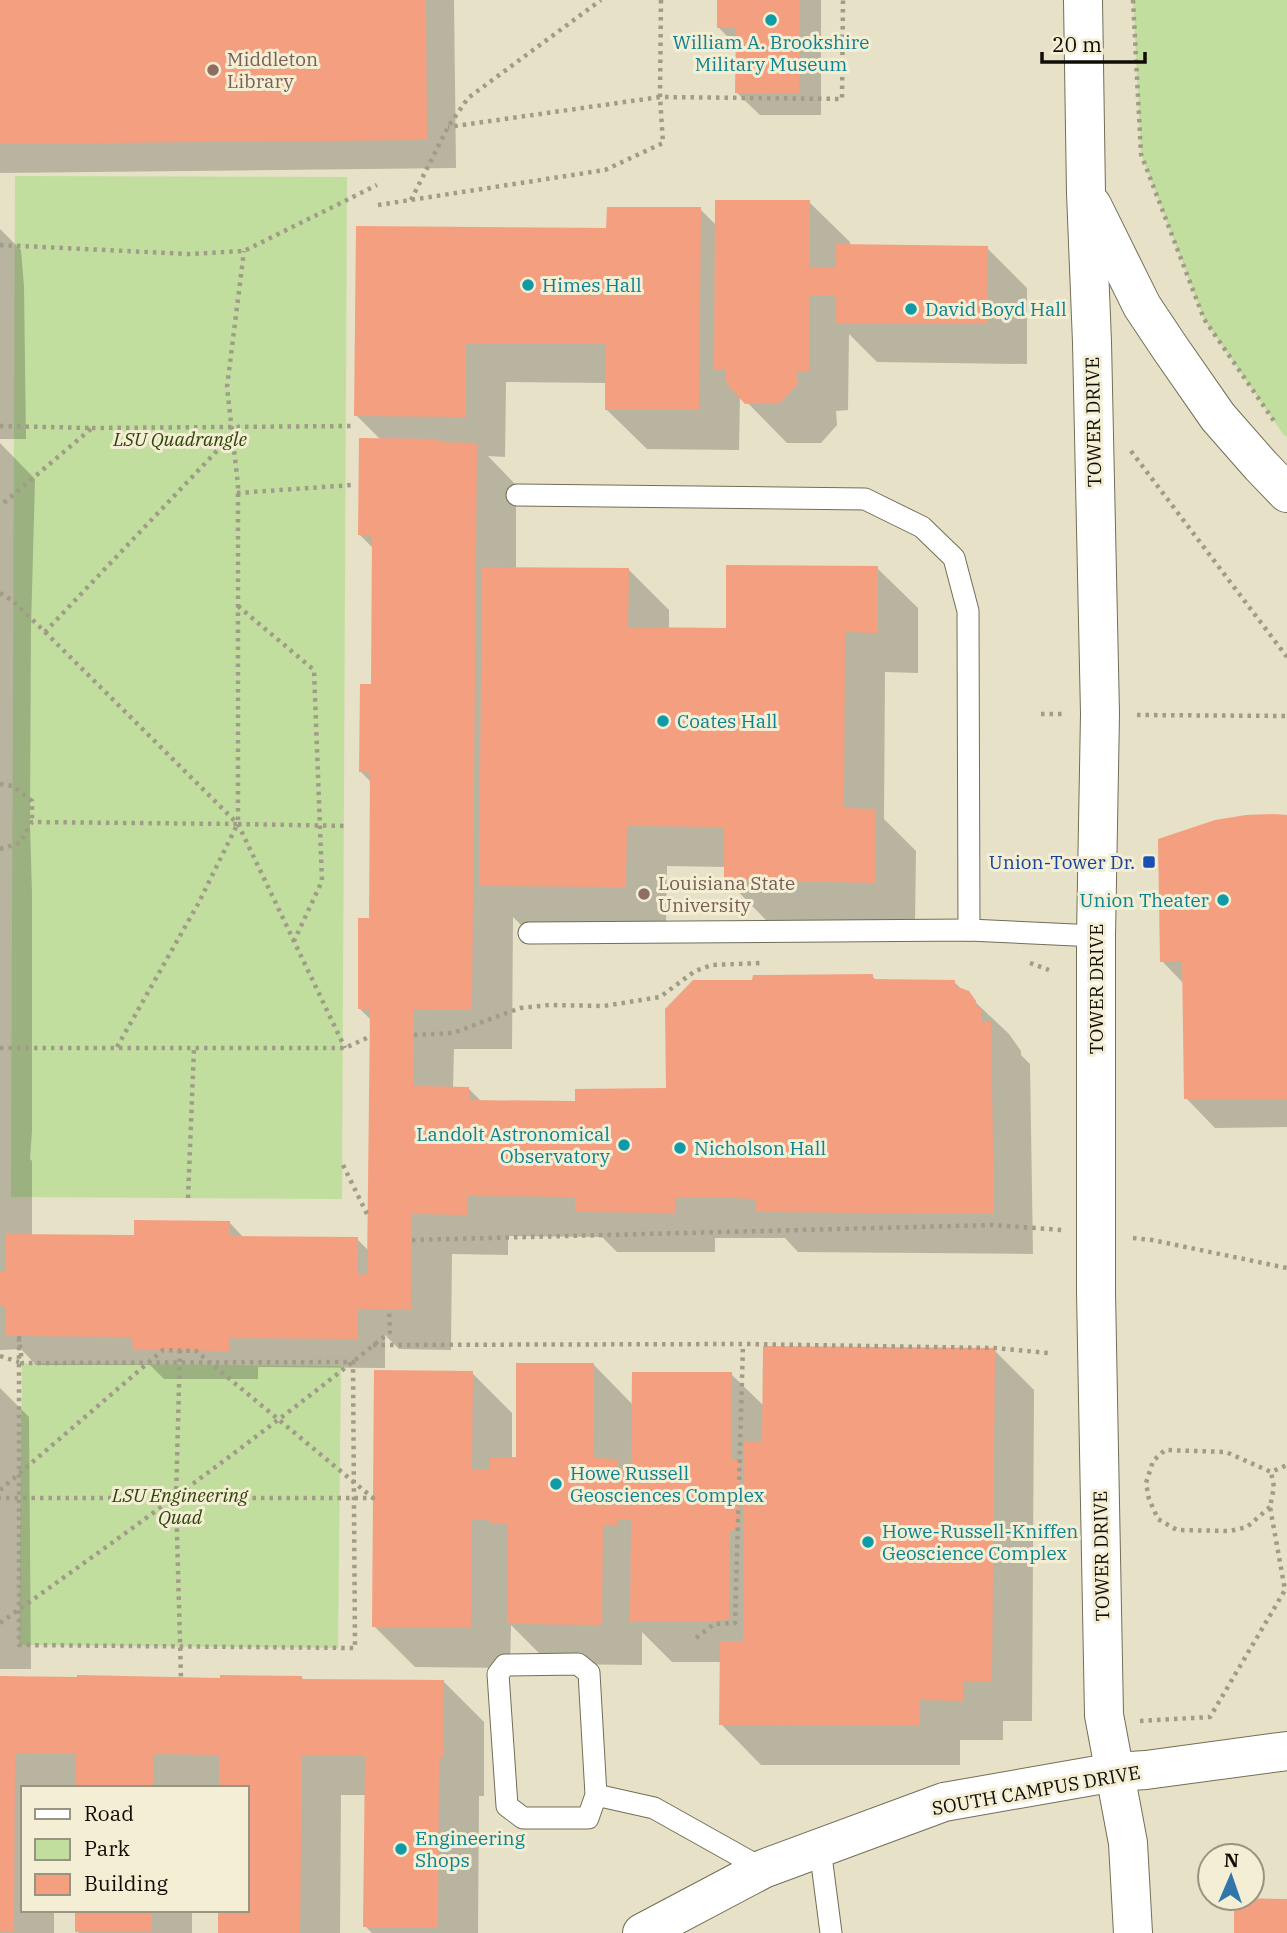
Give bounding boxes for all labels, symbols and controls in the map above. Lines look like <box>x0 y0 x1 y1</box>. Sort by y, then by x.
marker: William A. Brookshire Military Museum <box>763 12 779 28</box>
scale bar <box>1042 21 1145 65</box>
place label: William A. Brookshire Military Museum <box>673 30 869 76</box>
text: 20 m <box>1052 30 1102 58</box>
place label: Middleton Library <box>227 47 318 93</box>
marker: Middleton Library <box>205 62 221 78</box>
place label: Himes Hall <box>542 273 642 297</box>
marker: Himes Hall <box>520 277 536 293</box>
place label: David Boyd Hall <box>925 297 1067 321</box>
marker: David Boyd Hall <box>903 301 919 317</box>
street label: TOWER DRIVE <box>1080 356 1106 488</box>
park label: LSU Quadrangle <box>112 427 247 451</box>
place label: Coates Hall <box>677 709 778 733</box>
marker: Coates Hall <box>655 713 671 729</box>
place label: Union-Tower Dr. <box>989 850 1135 874</box>
marker: Union-Tower Dr. <box>1141 854 1157 870</box>
place label: Louisiana State University <box>658 871 795 917</box>
marker: Louisiana State University <box>636 886 652 902</box>
place label: Union Theater <box>1080 888 1210 912</box>
marker: Union Theater <box>1215 892 1231 908</box>
street label: TOWER DRIVE <box>1084 924 1108 1054</box>
place label: Landolt Astronomical Observatory <box>416 1122 611 1168</box>
place label: Nicholson Hall <box>694 1136 826 1160</box>
marker: Landolt Astronomical Observatory <box>616 1137 632 1153</box>
marker: Nicholson Hall <box>672 1140 688 1156</box>
place label: Howe Russell Geosciences Complex <box>570 1461 765 1507</box>
marker: Howe Russell Geosciences Complex <box>548 1476 564 1492</box>
park label: LSU Engineering Quad <box>111 1483 249 1529</box>
street label: TOWER DRIVE <box>1088 1490 1114 1622</box>
place label: Howe-Russell-Kniffen Geoscience Complex <box>882 1519 1079 1565</box>
marker: Howe-Russell-Kniffen Geoscience Complex <box>860 1534 876 1550</box>
street label: SOUTH CAMPUS DRIVE <box>930 1760 1142 1820</box>
legend <box>21 1786 248 1912</box>
text: Road <box>84 1799 134 1827</box>
place label: Engineering Shops <box>415 1826 526 1872</box>
text: Park <box>84 1834 131 1862</box>
marker: Engineering Shops <box>393 1841 409 1857</box>
north arrow <box>1196 1842 1266 1912</box>
text: N <box>1224 1848 1240 1872</box>
text: Building <box>84 1869 169 1897</box>

